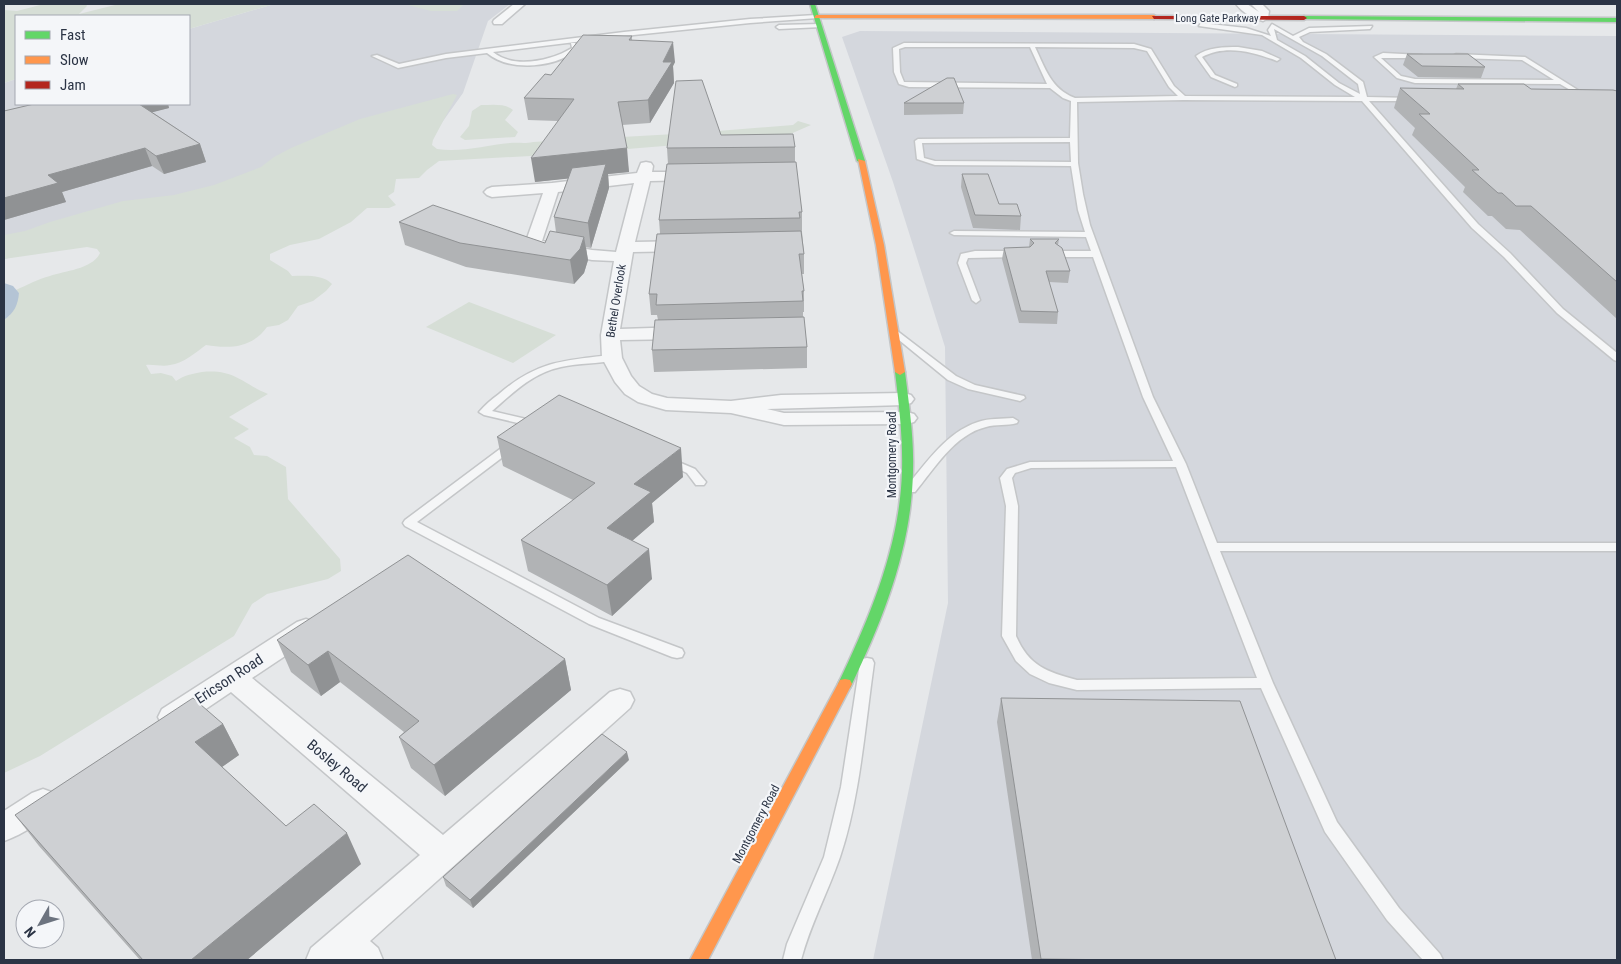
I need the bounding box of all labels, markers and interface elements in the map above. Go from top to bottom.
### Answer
street label: Long Gate Parkway [1175,12,1259,25]
legend [15,15,190,105]
text: Fast [60,26,85,44]
text: Slow [60,51,89,69]
text: Jam [60,76,86,94]
street label: Bethel Overlook [603,263,629,339]
street label: Montgomery Road [885,412,899,498]
street label: Ericson Road [192,650,266,708]
street label: Bosley Road [303,736,371,796]
street label: Montgomery Road [729,782,783,866]
north arrow [15,899,65,949]
text: N [21,924,39,941]

